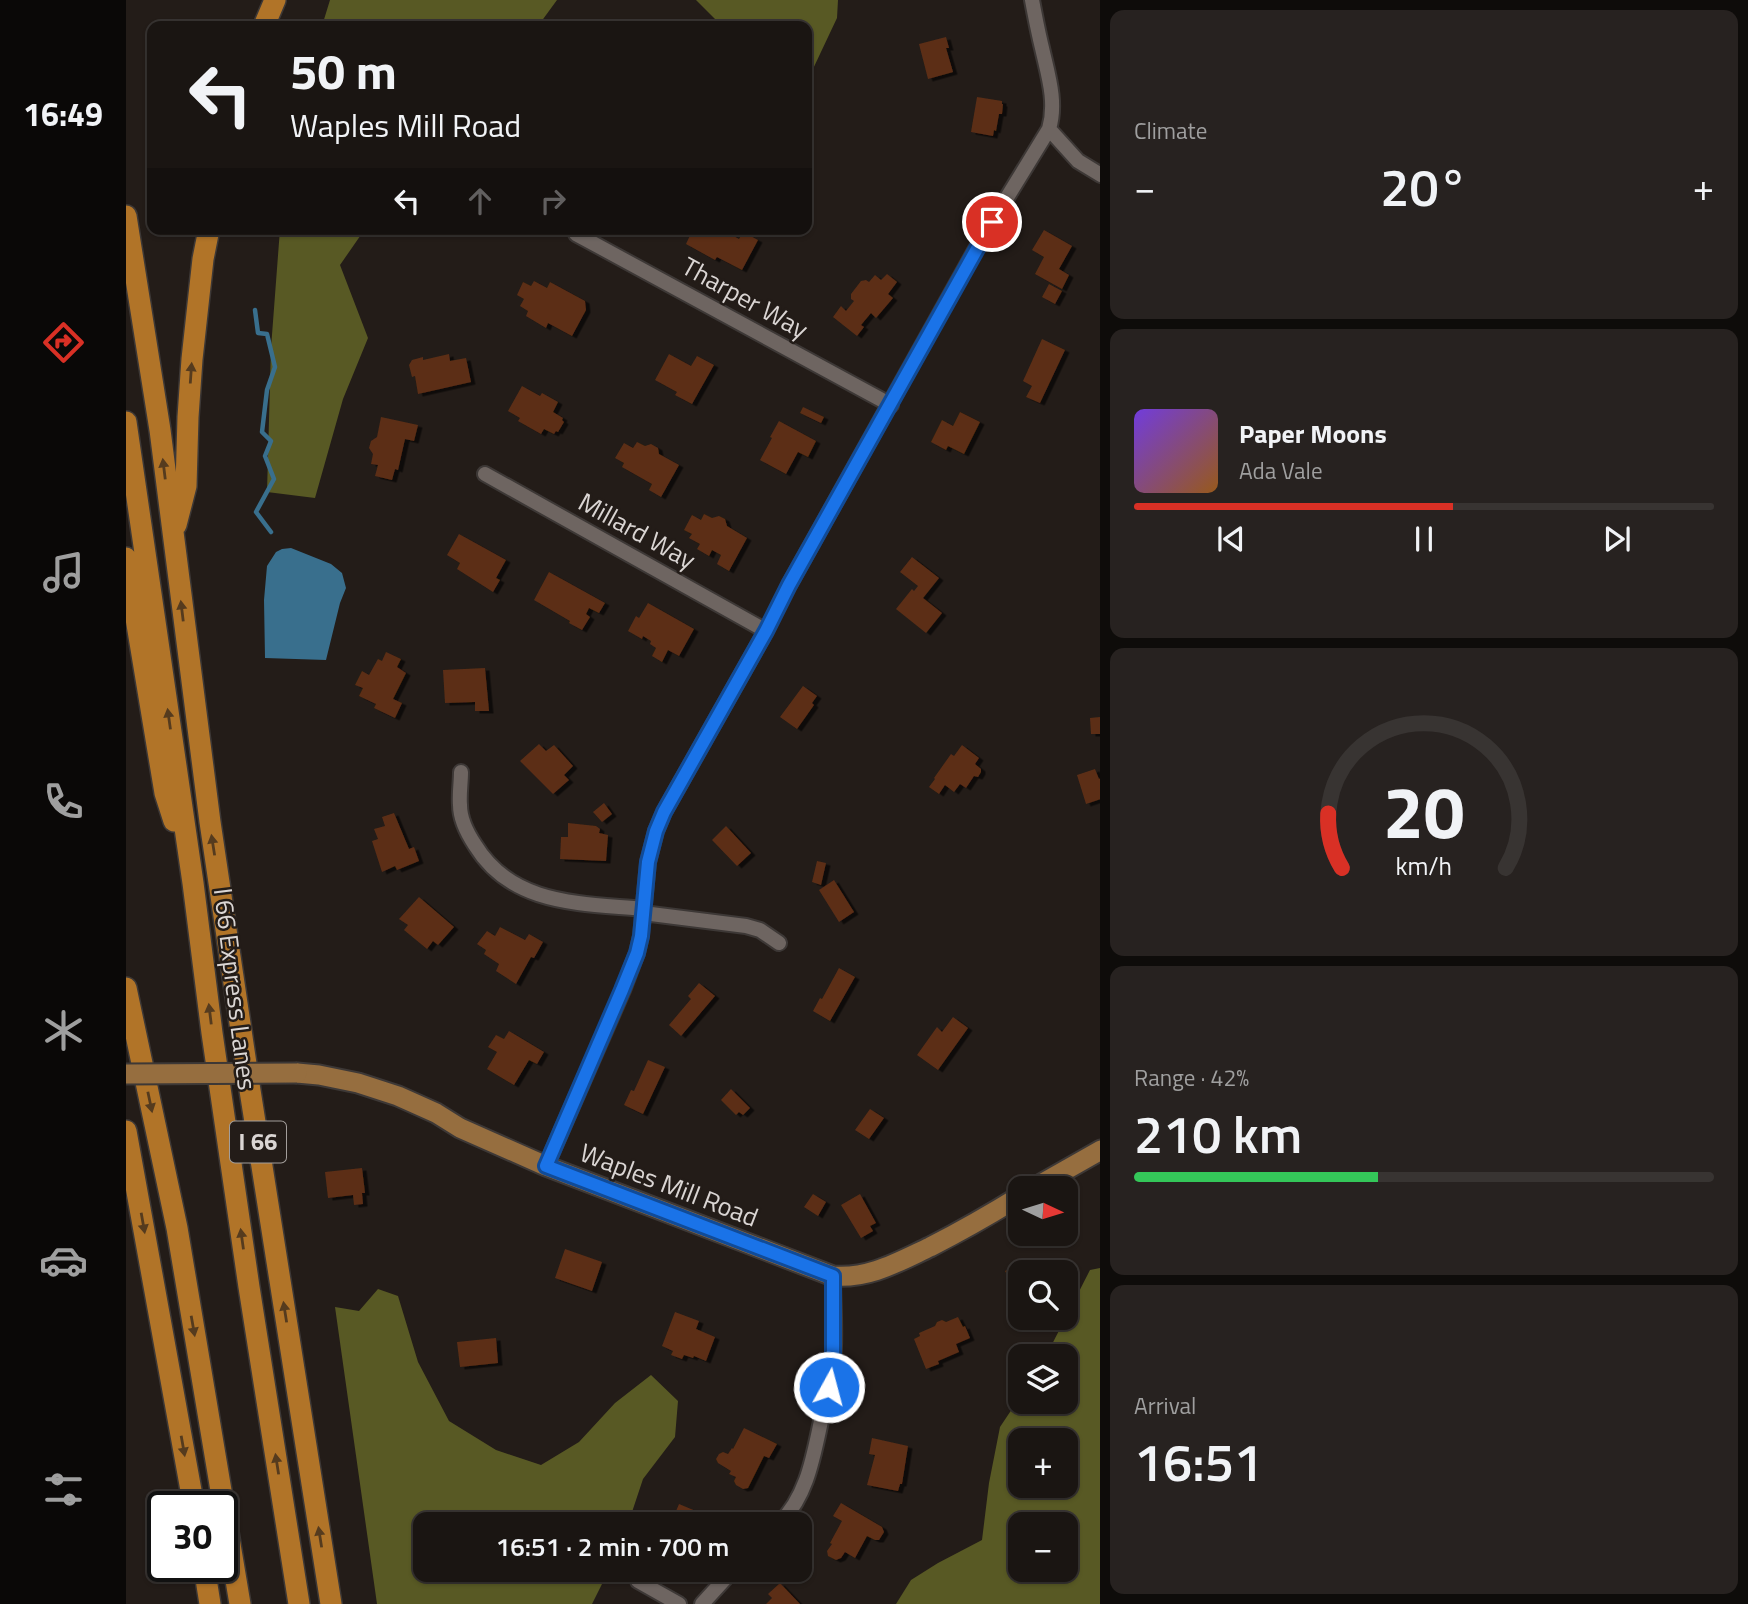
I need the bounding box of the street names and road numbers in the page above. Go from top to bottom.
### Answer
street label: Tharper Way [675,247,816,348]
street label: Millard Way [571,482,703,579]
street label: I 66 Express Lanes [204,886,267,1092]
road number: I 66 [230,1122,286,1162]
street label: Waples Mill Road [574,1133,764,1236]

